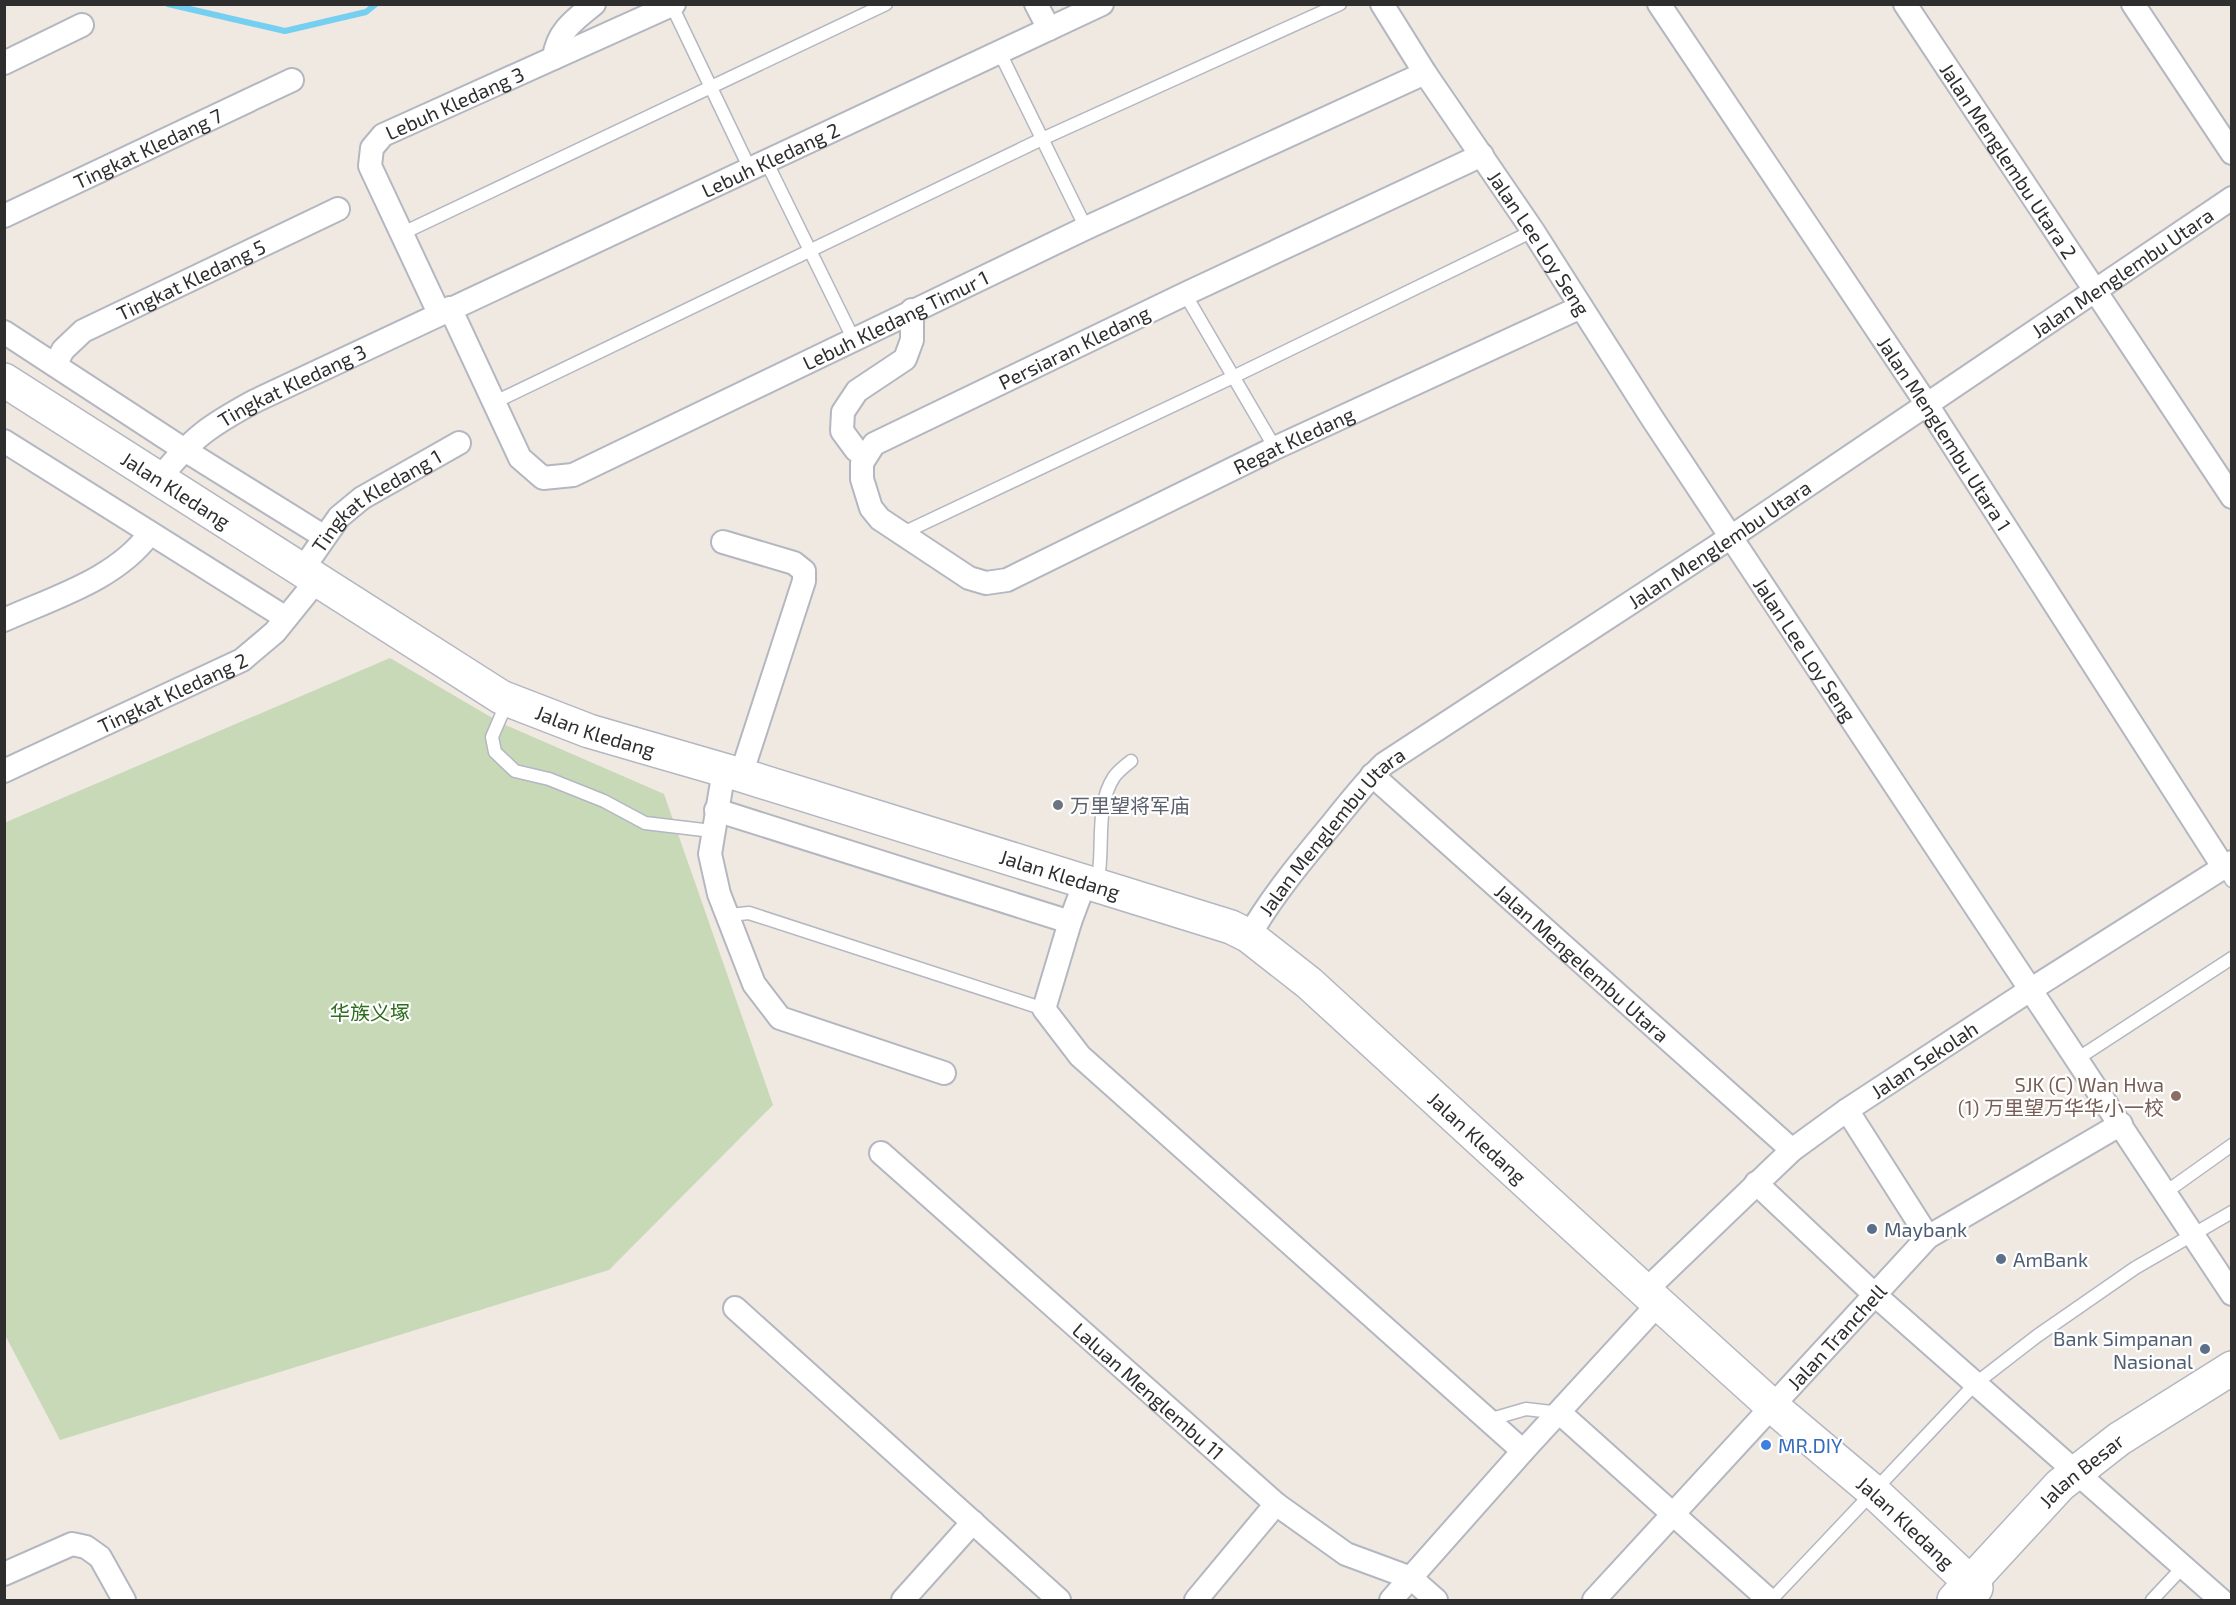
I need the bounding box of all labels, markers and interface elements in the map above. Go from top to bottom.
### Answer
street label: Jalan Menglembu Utara 2 [1935,58,2083,263]
street label: Lebuh Kledang 3 [382,61,528,144]
street label: Tingkat Kledang 7 [70,103,226,193]
street label: Lebuh Kledang 2 [698,117,843,202]
street label: Jalan Lee Loy Seng [1483,166,1595,320]
street label: Jalan Menglembu Utara [2027,202,2218,342]
street label: Tingkat Kledang 5 [113,234,269,325]
street label: Lebuh Kledang Timur 1 [799,265,992,375]
street label: Persiaran Kledang [994,300,1154,394]
street label: Jalan Menglembu Utara 1 [1873,332,2017,535]
street label: Tingkat Kledang 3 [213,339,370,432]
street label: Regat Kledang [1229,401,1358,479]
street label: Tingkat Kledang 1 [306,444,445,557]
street label: Jalan Kledang [117,446,235,533]
street label: Jalan Menglembu Utara [1623,475,1815,613]
street label: Jalan Lee Loy Seng [1749,573,1862,726]
street label: Tingkat Kledang 2 [94,647,251,738]
street label: Jalan Kledang [532,700,658,762]
street label: Jalan Menglembu Utara [1253,742,1409,920]
place label: 万里望将军庙 [1070,793,1190,817]
marker: 万里望将军庙 [1051,798,1065,812]
street label: Jalan Kledang [997,844,1123,904]
street label: Jalan Mengelembu Utara [1490,879,1674,1047]
park label: 华族义塚 [330,1000,410,1024]
street label: Jalan Sekolah [1866,1016,1982,1103]
place label: SJK (C) Wan Hwa (1) 万里望万华华小一校 [1958,1072,2164,1119]
street label: Jalan Kledang [1423,1086,1532,1188]
marker: SJK (C) Wan Hwa (1) 万里望万华华小一校 [2169,1089,2183,1103]
place label: Maybank [1884,1217,1967,1241]
marker: Maybank [1865,1222,1879,1236]
place label: AmBank [2013,1247,2088,1271]
marker: AmBank [1994,1252,2008,1266]
street label: Jalan Tranchell [1782,1279,1891,1394]
street label: Laluan Menglembu 11 [1068,1317,1229,1464]
place label: Bank Simpanan Nasional [2053,1326,2193,1373]
marker: Bank Simpanan Nasional [2198,1342,2212,1356]
street label: Jalan Besar [2034,1428,2128,1512]
place label: MR.DIY [1778,1433,1843,1457]
marker: MR.DIY [1759,1438,1773,1452]
street label: Jalan Kledang [1852,1471,1960,1574]

